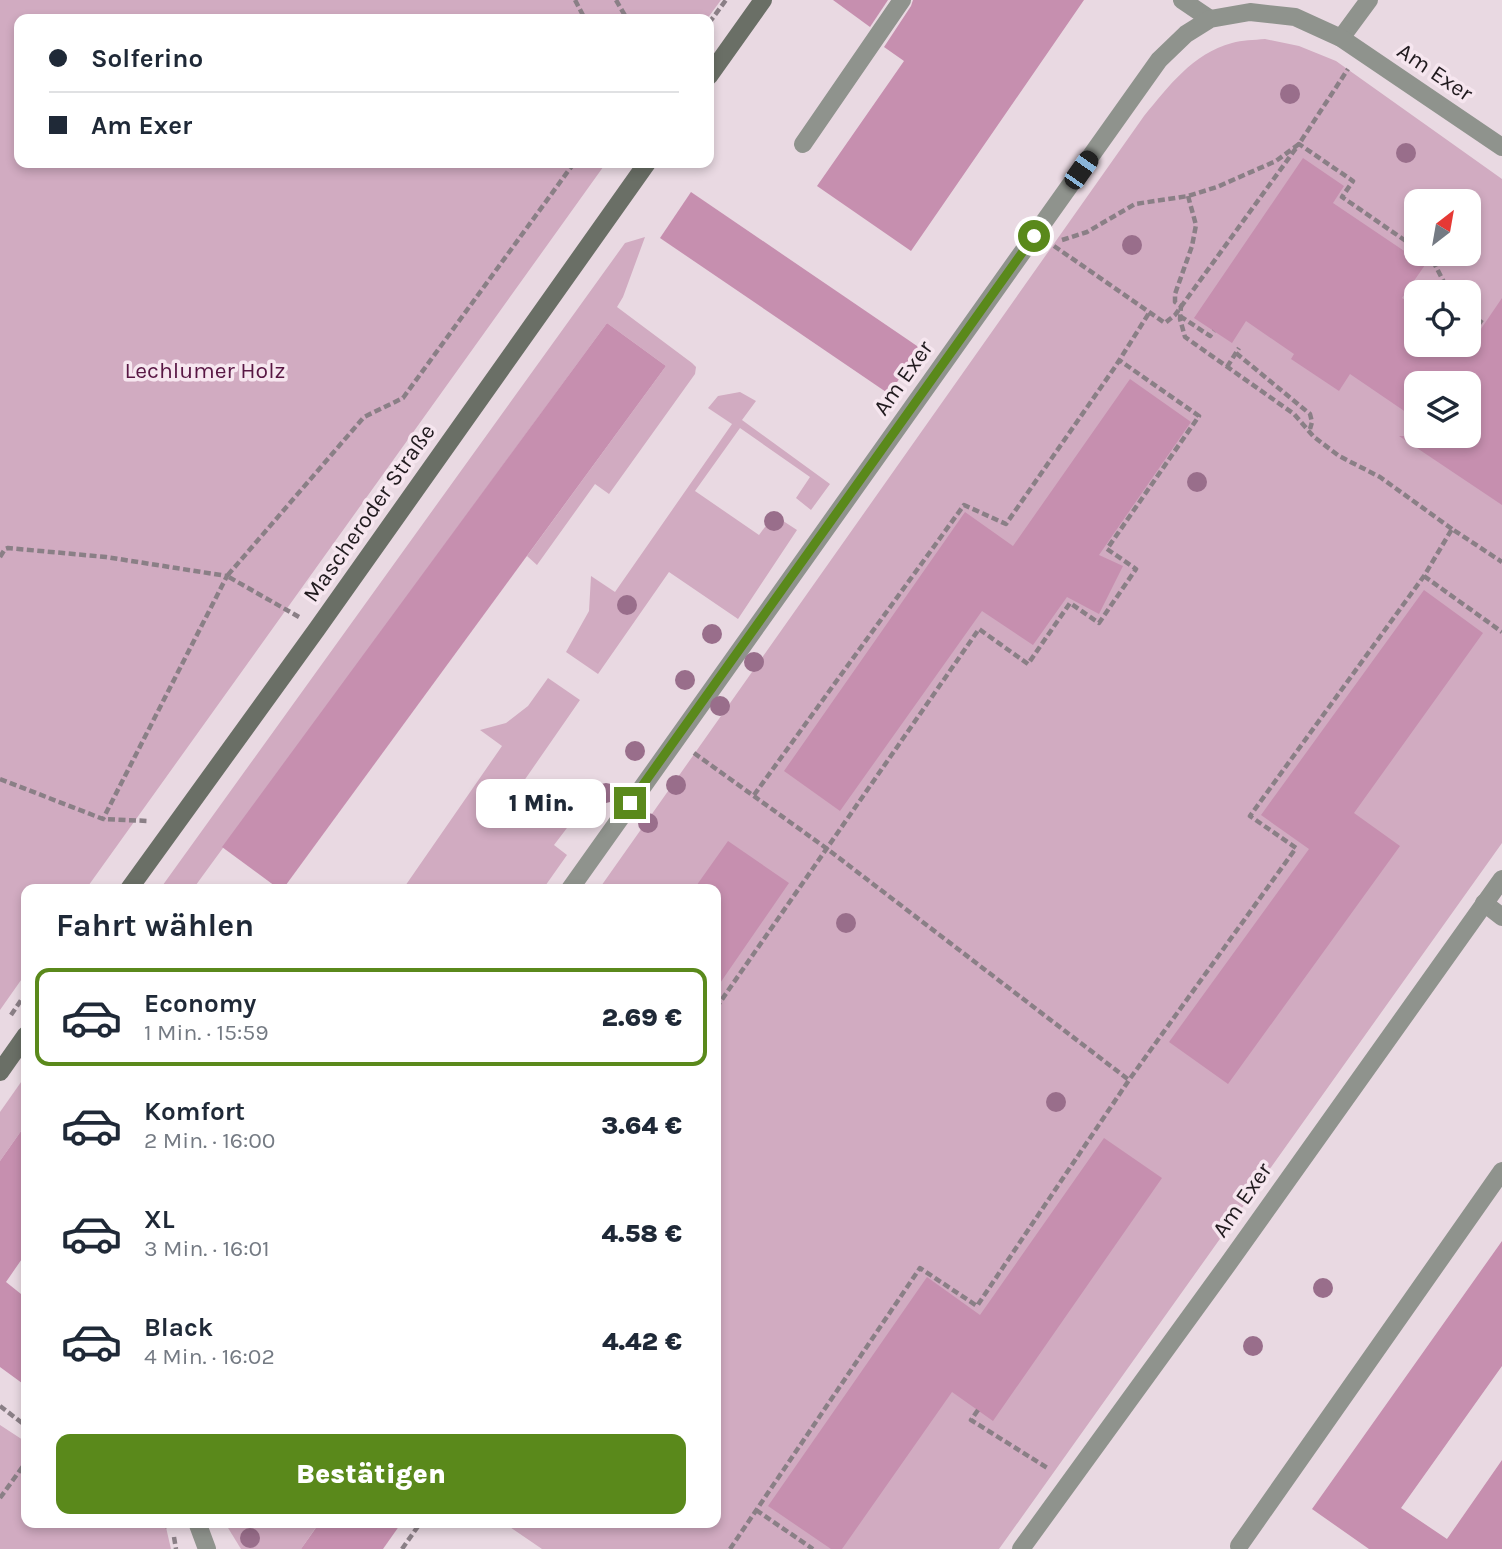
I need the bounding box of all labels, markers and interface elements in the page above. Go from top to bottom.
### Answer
street label: Am Exer [1392,37,1478,107]
text: Solferino [91,43,203,74]
text: Am Exer [91,110,192,141]
car [1061,147,1102,193]
north arrow [1404,189,1480,266]
map controls [1404,189,1481,448]
route start [1018,220,1050,252]
button: locate [1404,280,1481,357]
street label: Am Exer [868,335,939,421]
park label: Lechlumer Holz [124,357,286,384]
button: layers [1404,371,1481,448]
street label: Mascheroder Straße [297,419,441,607]
callout: 1 Min. [476,778,606,828]
route end [614,787,646,819]
text: 1 Min. [509,790,573,817]
text: Fahrt wählen [56,907,254,944]
icon: car [60,986,123,1049]
text: Economy [144,988,256,1019]
text: 2.69 € [602,1002,682,1033]
text: 1 Min. · 15:59 [144,1019,269,1046]
icon: car [60,1094,123,1157]
text: Komfort [144,1096,245,1127]
text: 3.64 € [601,1110,682,1141]
text: 2 Min. · 16:00 [144,1127,276,1154]
street label: Am Exer [1207,1157,1278,1243]
icon: car [60,1202,123,1265]
text: XL [144,1204,175,1235]
text: 4.58 € [602,1218,682,1249]
text: 3 Min. · 16:01 [144,1235,270,1262]
icon: car [60,1310,123,1373]
text: Black [144,1312,213,1343]
text: 4.42 € [602,1326,682,1357]
text: 4 Min. · 16:02 [144,1343,275,1370]
button: Bestätigen [56,1434,686,1514]

